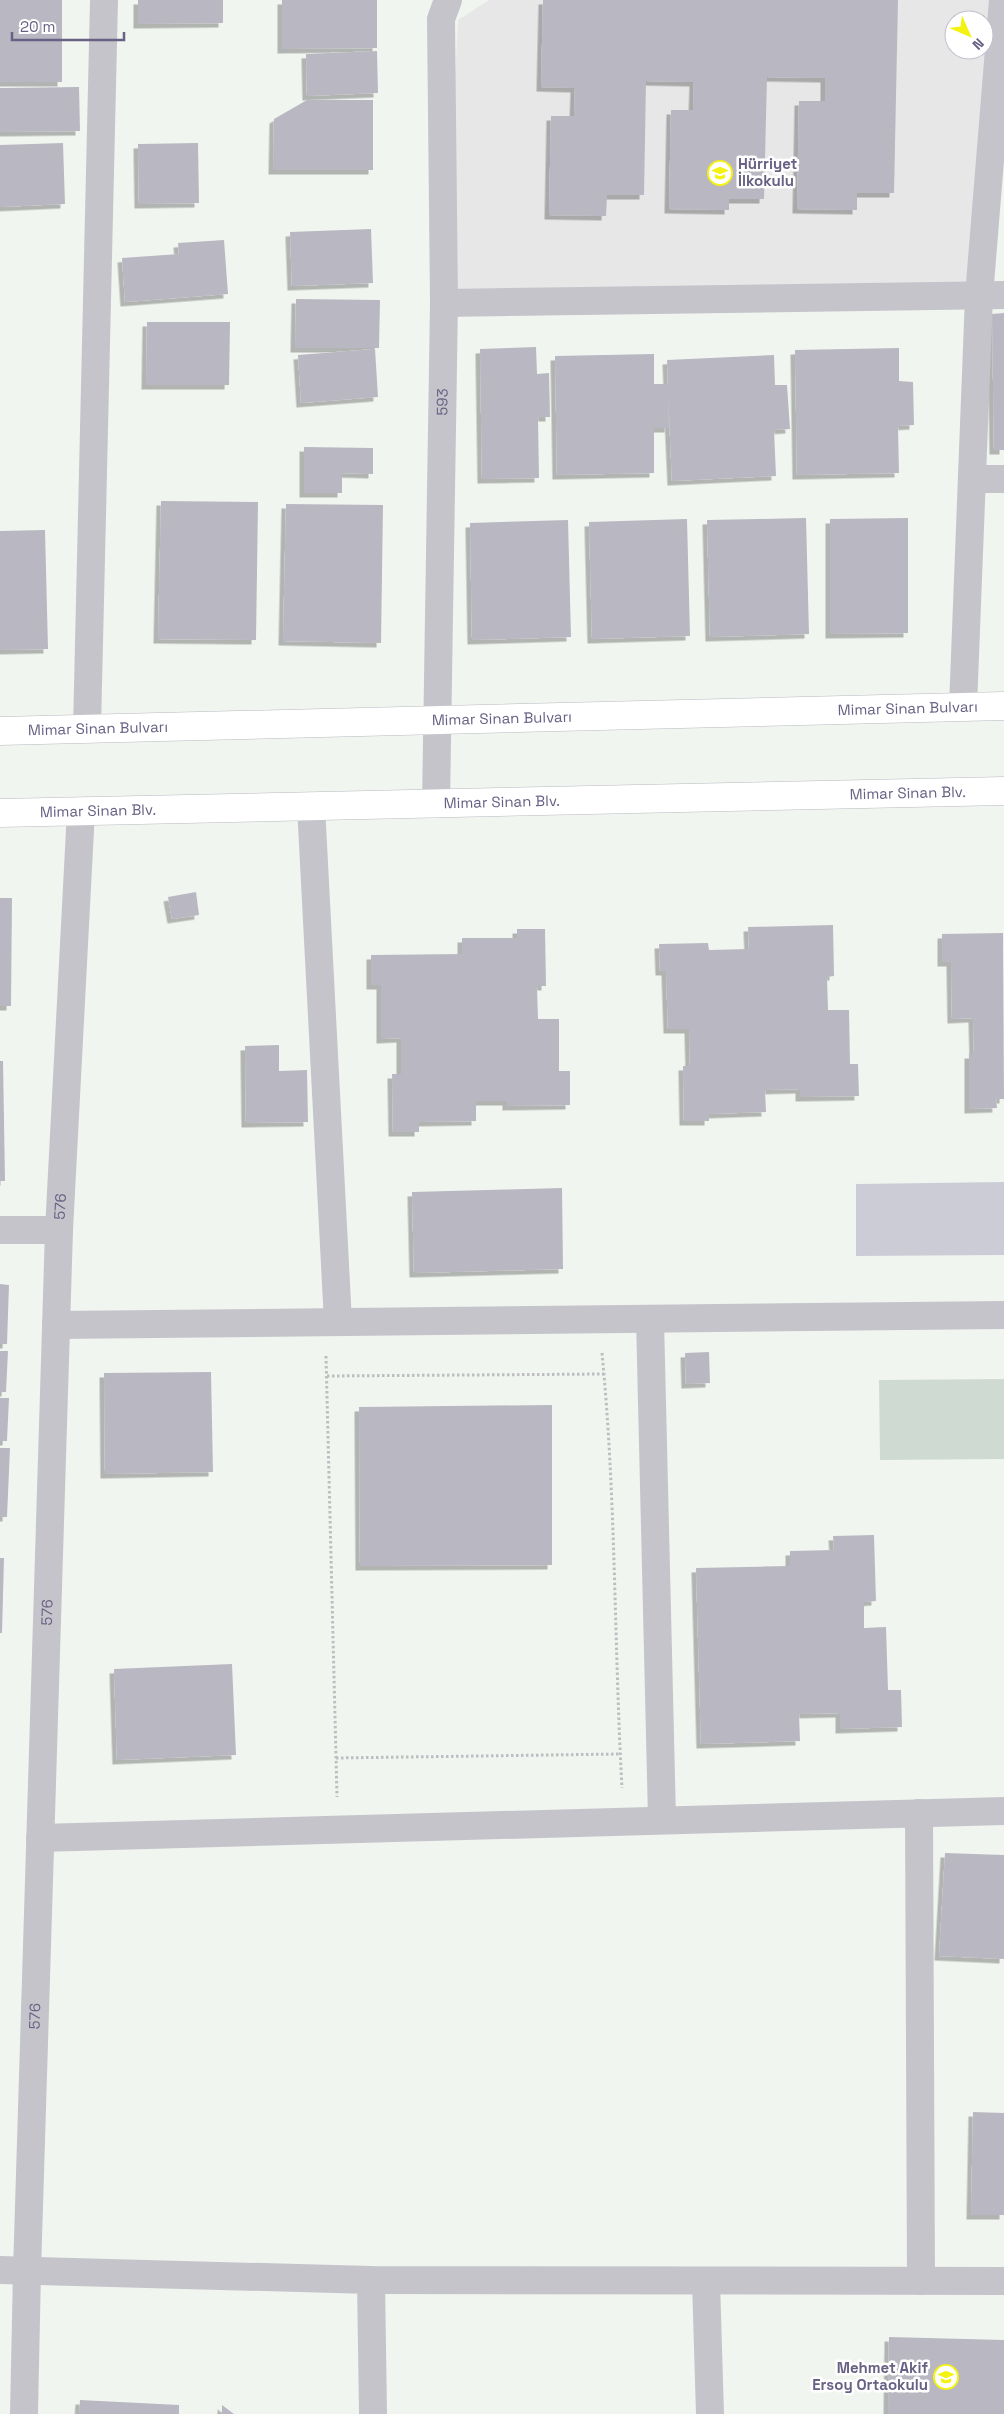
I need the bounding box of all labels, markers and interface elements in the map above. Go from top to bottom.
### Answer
scale bar [12,10,125,42]
north arrow [944,10,994,60]
text: 20 m [20,17,55,36]
text: N [969,35,988,54]
place label: Hürriyet İlkokulu [738,154,798,190]
school or university icon: Hürriyet İlkokulu [707,160,733,186]
street label: 593 [432,388,452,416]
street label: Mimar Sinan Bulvarı [837,697,978,719]
street label: Mimar Sinan Bulvarı [432,707,572,729]
street label: Mimar Sinan Bulvarı [28,717,168,739]
street label: Mimar Sinan Blv. [849,782,966,803]
street label: Mimar Sinan Blv. [443,791,560,812]
street label: Mimar Sinan Blv. [40,800,156,821]
street label: 576 [50,1193,70,1220]
street label: 576 [37,1599,57,1626]
street label: 576 [24,2003,44,2030]
place label: Mehmet Akif Ersoy Ortaokulu [812,2358,928,2394]
school or university icon: Mehmet Akif Ersoy Ortaokulu [933,2364,959,2390]

